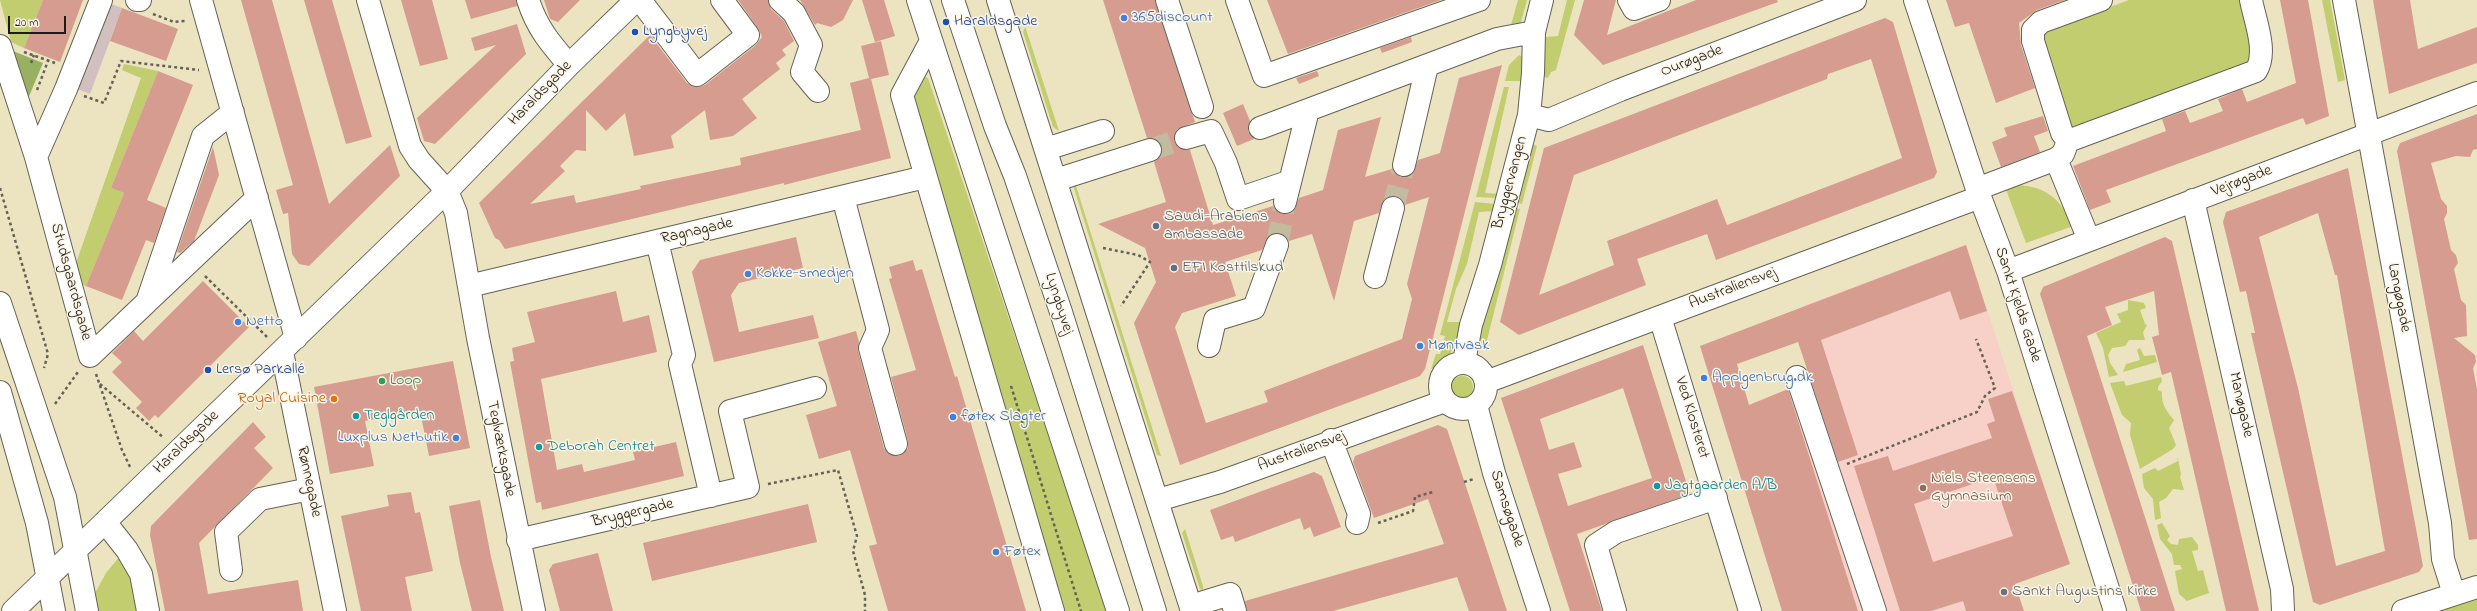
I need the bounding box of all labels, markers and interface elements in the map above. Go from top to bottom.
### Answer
scale bar [10,8,68,34]
place label: 365discount [1132,8,1213,28]
place label: Haraldsgade [954,12,1037,32]
marker: 365discount [1119,13,1129,23]
text: 20 m [15,14,38,32]
marker: Haraldsgade [941,17,951,27]
place label: Lyngbyvej [643,22,707,42]
marker: Lyngbyvej [630,27,640,37]
street label: Ourøgade [1658,41,1726,83]
street label: Haraldsgade [505,57,577,131]
street label: Bryggervangen [1489,134,1533,232]
street label: Vejrøgade [2209,162,2275,202]
place label: Saudi-Arabiens ambassade [1164,207,1268,245]
street label: Ragnagade [659,214,735,250]
street label: Studsgaardsgade [45,221,95,343]
marker: Saudi-Arabiens ambassade [1151,221,1161,231]
street label: Sankt Kjelds Gade [1989,245,2045,365]
place label: EFI Kosttilskud [1182,258,1284,278]
street label: Langøgade [2382,262,2414,334]
marker: EFI Kosttilskud [1169,263,1179,273]
place label: Kokke-smedjen [756,264,854,284]
street label: Australiensvej [1687,264,1779,314]
marker: Kokke-smedjen [743,269,753,279]
street label: Lyngbyvej [1039,271,1077,337]
place label: Netto [246,312,283,332]
marker: Netto [233,317,243,327]
place label: Møntvask [1428,336,1489,356]
marker: Møntvask [1415,341,1425,351]
place label: Lersø Parkallé [216,360,305,380]
marker: Lersø Parkallé [203,365,213,375]
place label: Applgenbrug.dk [1712,368,1813,388]
street label: Manøgade [2223,370,2257,440]
place label: Loop [390,371,421,391]
marker: Applgenbrug.dk [1699,373,1709,383]
street label: Ved Klosteret [1669,375,1713,461]
marker: Loop [377,376,387,386]
place label: Royal Cuisine [238,389,326,409]
marker: Royal Cuisine [329,394,339,404]
street label: Teglværksgade [481,399,519,499]
place label: Teglgården [364,406,434,426]
street label: Haraldsgade [150,407,224,479]
place label: føtex Slagter [961,407,1046,427]
marker: Teglgården [351,411,361,421]
marker: føtex Slagter [948,412,958,422]
street label: Australiensvej [1256,427,1348,477]
place label: Luxplus Netbutik [337,428,448,448]
marker: Luxplus Netbutik [451,433,461,443]
place label: Deborah Centret [547,437,655,457]
marker: Deborah Centret [534,442,544,452]
street label: Rønnegade [291,445,325,519]
street label: Samsøgade [1485,468,1527,550]
place label: Niels Steensens Gymnasium [1931,469,2036,507]
place label: Jagtgaarden A/B [1665,476,1777,496]
marker: Jagtgaarden A/B [1652,481,1662,491]
marker: Niels Steensens Gymnasium [1918,483,1928,493]
street label: Bryggergade [590,495,676,533]
place label: Føtex [1004,542,1041,562]
marker: Føtex [991,547,1001,557]
place label: Sankt Augustins Kirke [2012,582,2157,602]
marker: Sankt Augustins Kirke [1999,587,2009,597]

